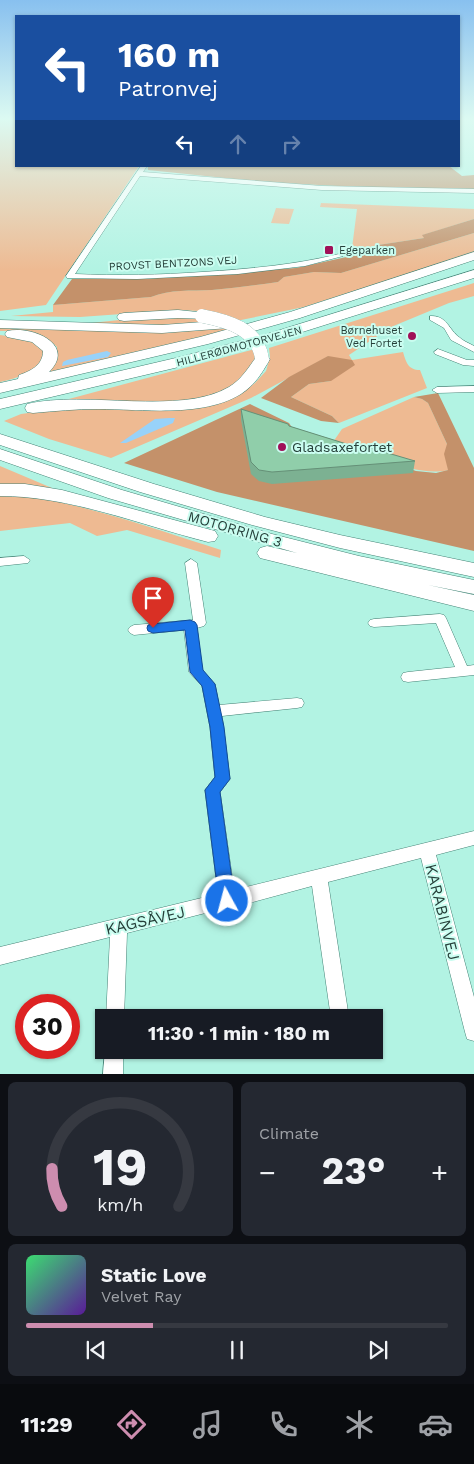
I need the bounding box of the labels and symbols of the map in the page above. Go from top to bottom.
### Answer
marker: Egeparken [323,244,335,256]
place label: Egeparken [339,244,395,257]
street label: PROVST BENTZONS VEJ [109,254,238,273]
street label: HILLERØDMOTORVEJEN [175,323,303,370]
place label: Børnehuset Ved Fortet [340,324,402,350]
marker: Børnehuset Ved Fortet [406,330,418,342]
place label: Gladsaxefortet [292,439,392,455]
marker: Gladsaxefortet [276,441,288,453]
street label: MOTORRING 3 [186,508,284,550]
pin [132,577,174,628]
street label: KARABINVEJ [421,862,464,962]
position arrow [200,874,252,926]
street label: KAGSÅVEJ [103,902,187,939]
speed limit sign: 30 [15,994,80,1059]

